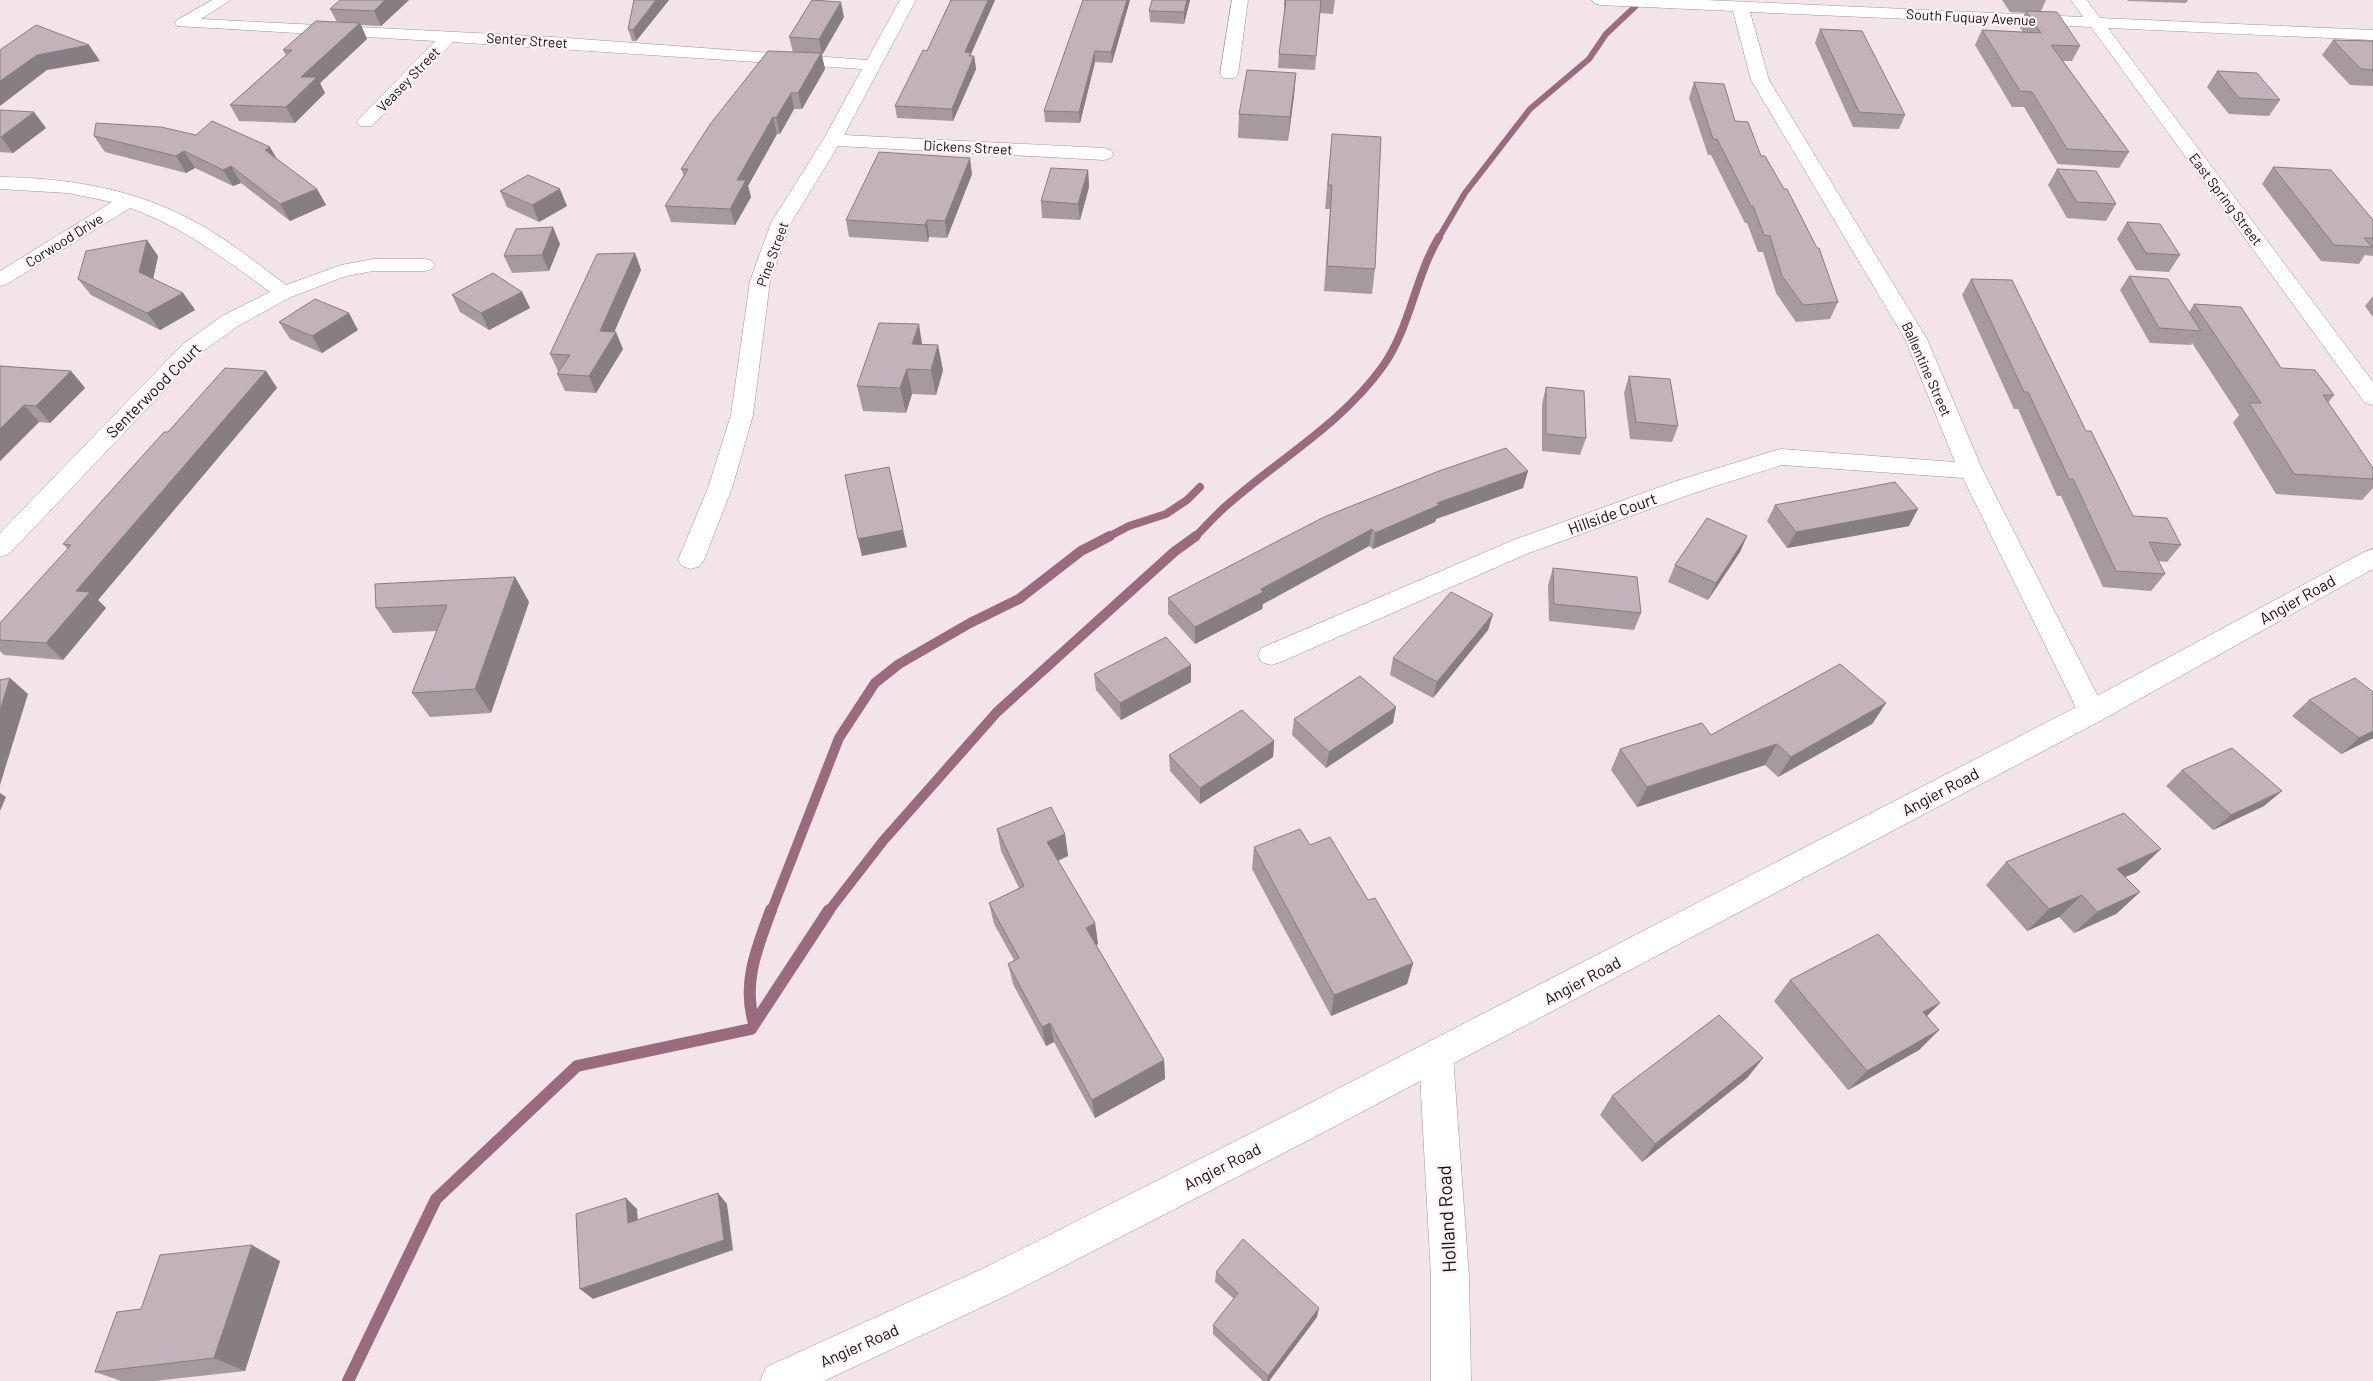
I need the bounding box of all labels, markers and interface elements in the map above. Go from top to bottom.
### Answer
street label: South Fuquay Avenue [1906,5,2036,29]
street label: Senter Street [486,29,568,51]
street label: Veasey Street [373,43,443,115]
street label: Dickens Street [923,136,1013,158]
street label: East Spring Street [2186,150,2266,248]
street label: Corwood Drive [22,209,106,271]
street label: Pine Street [752,219,792,289]
street label: Ballentine Street [1899,319,1955,419]
street label: Senterwood Court [102,339,204,441]
street label: Hillside Court [1565,488,1659,538]
street label: Angier Road [2256,570,2338,628]
street label: Angier Road [1898,763,1982,819]
street label: Angier Road [1540,952,1624,1008]
street label: Angier Road [1180,1138,1264,1194]
street label: Holland Road [1432,1165,1460,1273]
street label: Angier Road [817,1319,901,1371]

